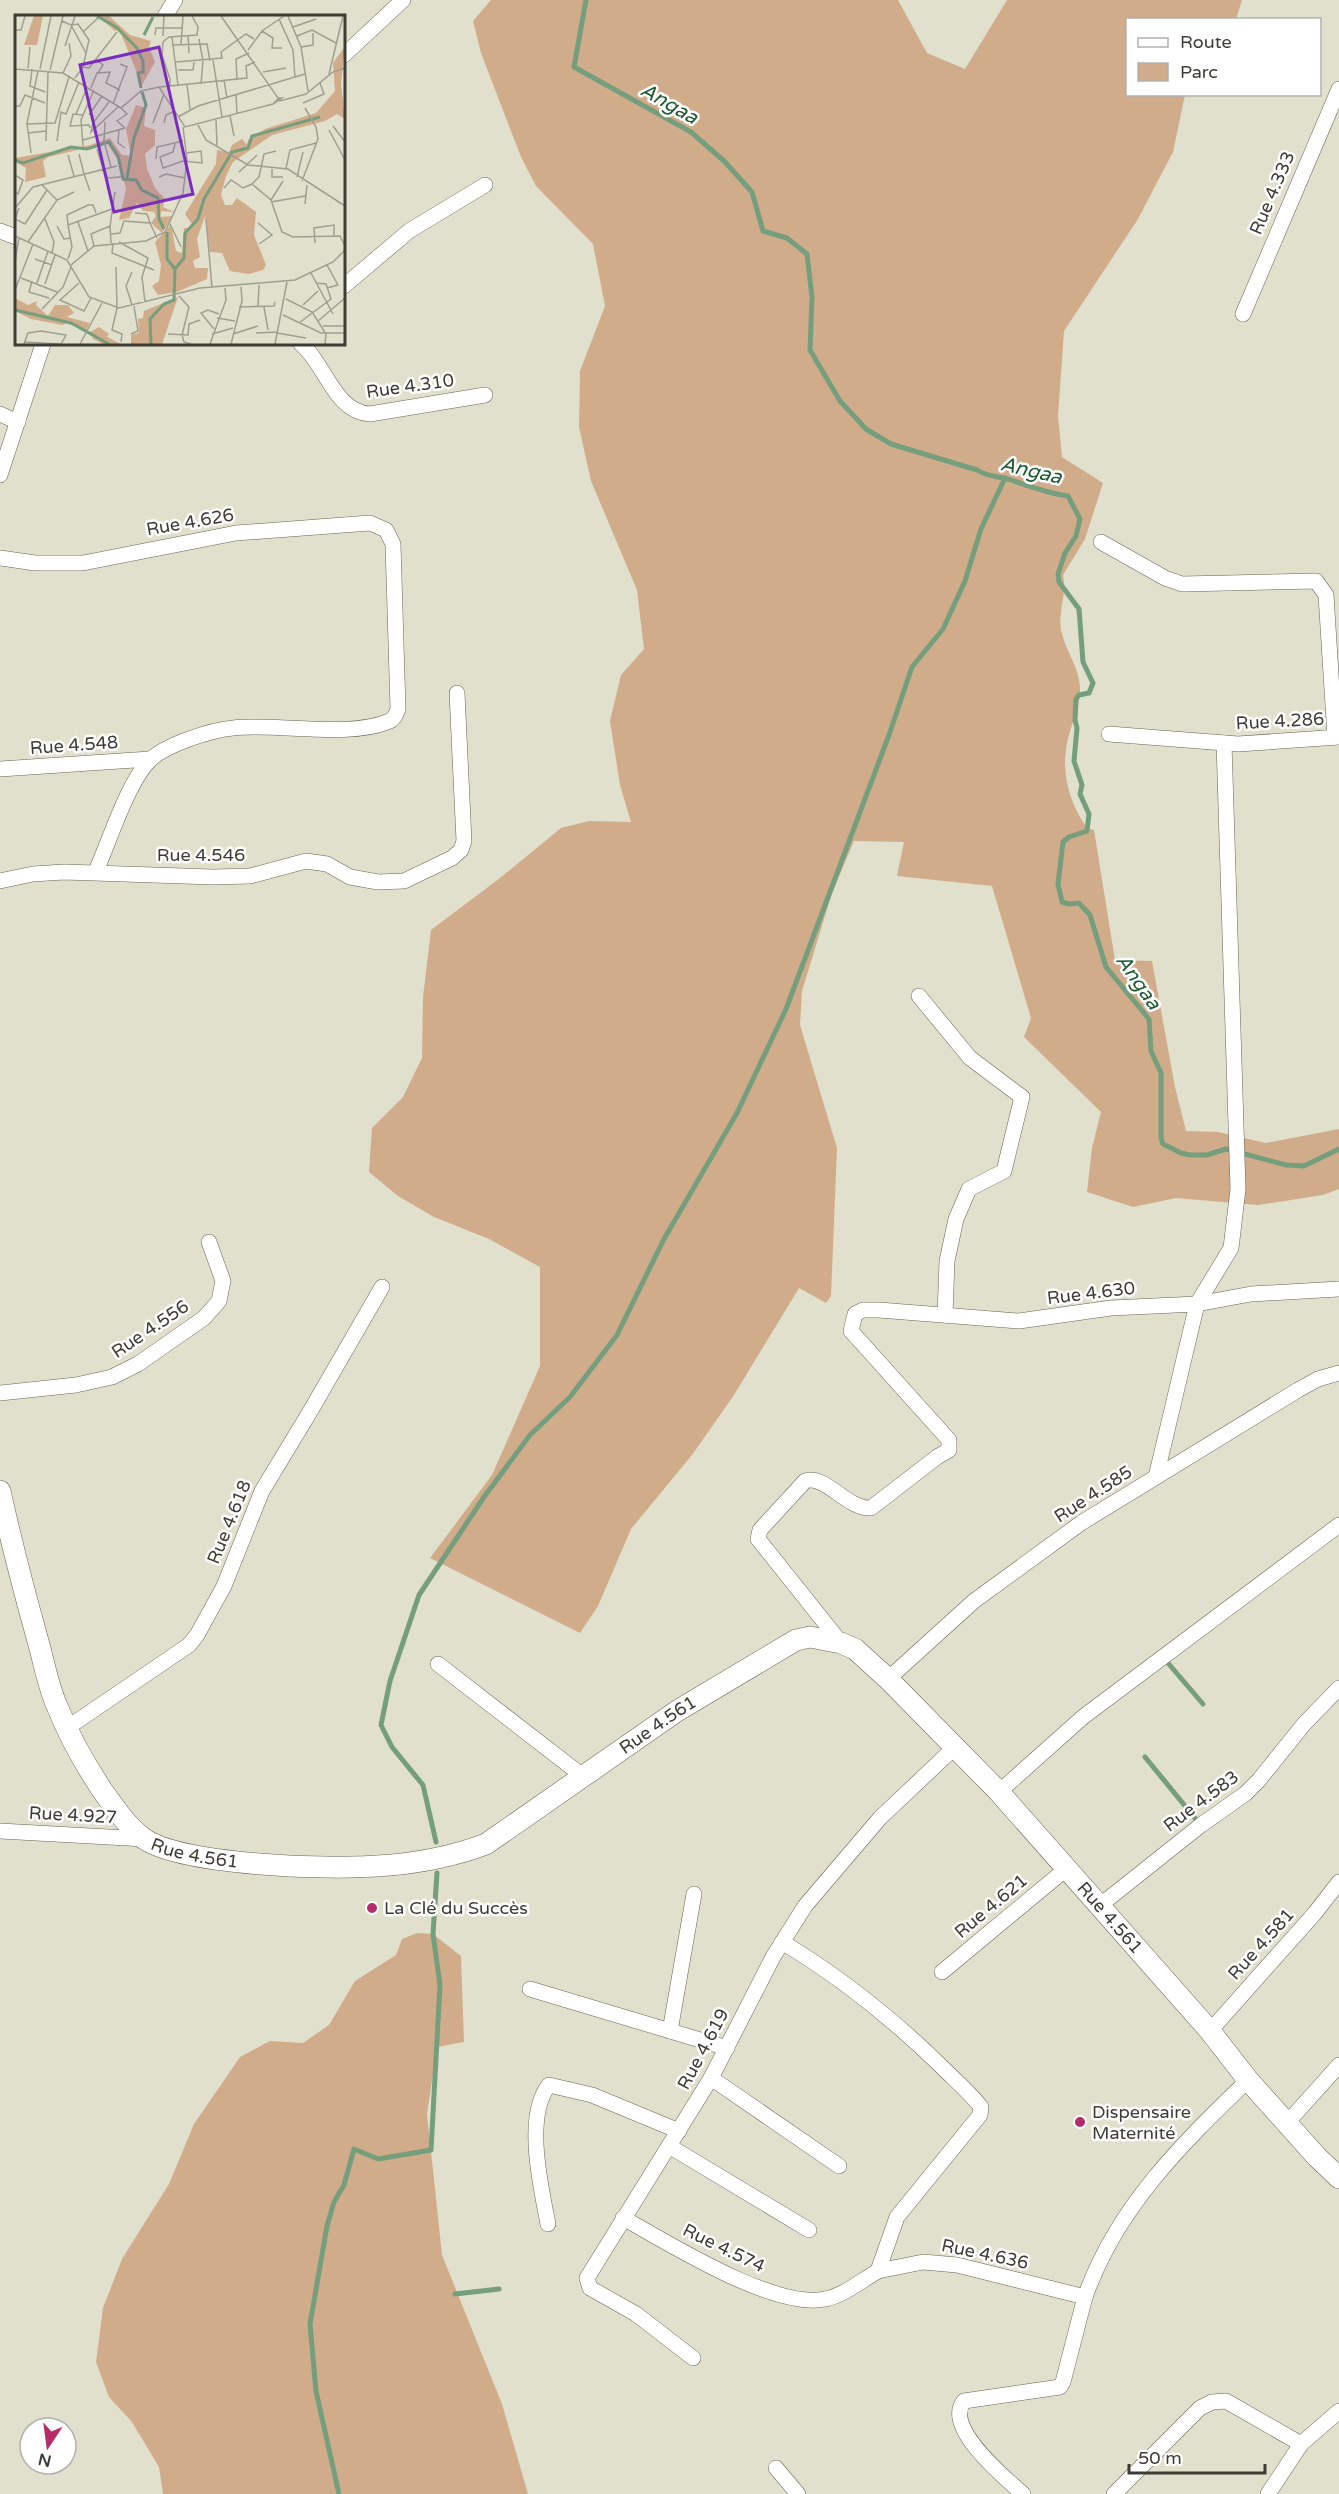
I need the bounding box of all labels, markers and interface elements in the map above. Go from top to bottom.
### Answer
inset map [15,15,345,345]
legend [1126,18,1321,96]
text: Route [1180,31,1232,53]
text: Parc [1180,61,1218,83]
water label: Angaa [636,78,703,130]
street label: Rue 4.333 [1245,148,1299,238]
street label: Rue 4.310 [365,369,455,403]
water label: Angaa [998,452,1065,490]
street label: Rue 4.626 [144,503,236,541]
street label: Rue 4.286 [1235,708,1325,734]
street label: Rue 4.548 [29,731,119,759]
street label: Rue 4.546 [157,844,245,866]
water label: Angaa [1110,950,1166,1015]
street label: Rue 4.630 [1046,1277,1136,1309]
street label: Rue 4.556 [107,1295,193,1363]
street label: Rue 4.585 [1050,1461,1136,1527]
street label: Rue 4.618 [202,1477,256,1567]
street label: Rue 4.561 [615,1691,700,1759]
street label: Rue 4.583 [1159,1766,1243,1836]
street label: Rue 4.927 [28,1802,118,1828]
street label: Rue 4.561 [148,1833,240,1873]
street label: Rue 4.621 [950,1869,1032,1943]
street label: Rue 4.561 [1072,1877,1148,1958]
place label: La Clé du Succès [384,1897,528,1919]
marker: La Clé du Succès [365,1901,379,1915]
street label: Rue 4.581 [1223,1904,1299,1984]
street label: Rue 4.619 [673,2005,733,2093]
place label: Dispensaire Maternité [1092,2101,1191,2144]
marker: Dispensaire Maternité [1073,2115,1087,2129]
street label: Rue 4.574 [679,2219,769,2277]
street label: Rue 4.636 [939,2234,1031,2274]
north arrow [18,2416,78,2476]
scale bar [1129,2437,1266,2475]
text: 50 m [1138,2447,1182,2469]
text: N [36,2448,53,2471]

